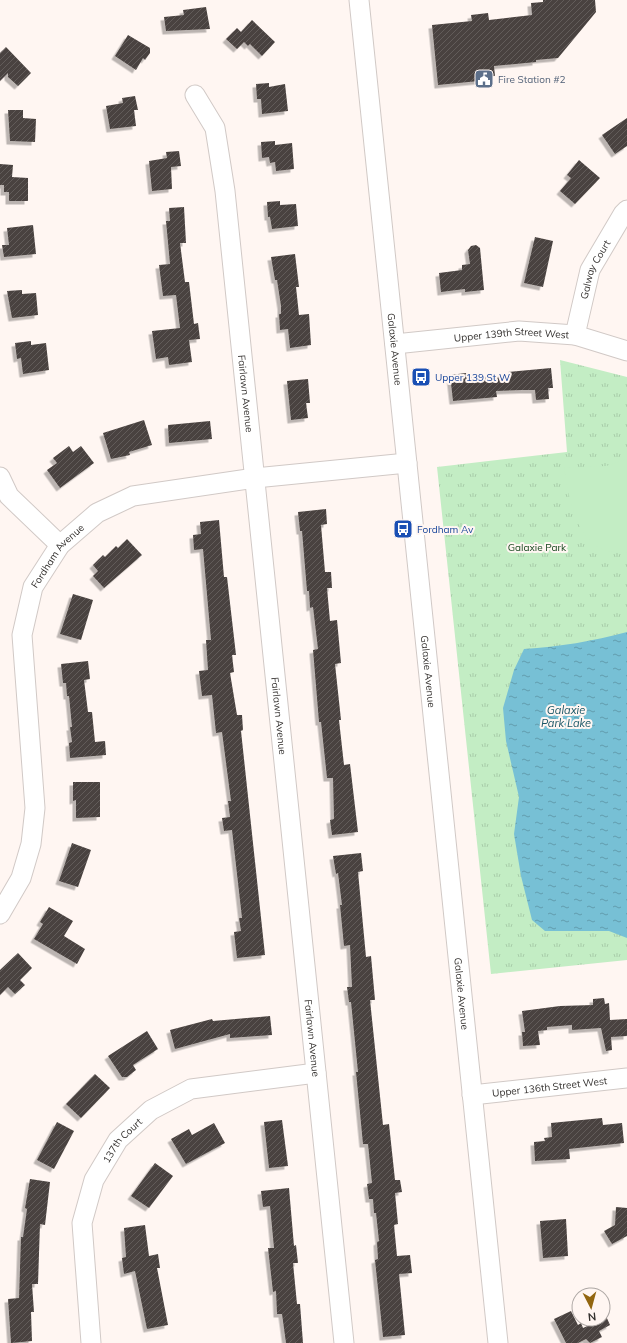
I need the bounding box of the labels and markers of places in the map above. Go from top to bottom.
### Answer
public building icon: Fire Station #2 [473,68,495,90]
place label: Fire Station #2 [498,73,565,86]
bus stop icon: Upper 139 St W [410,366,432,388]
place label: Upper 139 St W [435,371,510,384]
bus stop icon: Fordham Av [392,518,414,540]
place label: Fordham Av [417,523,474,536]

